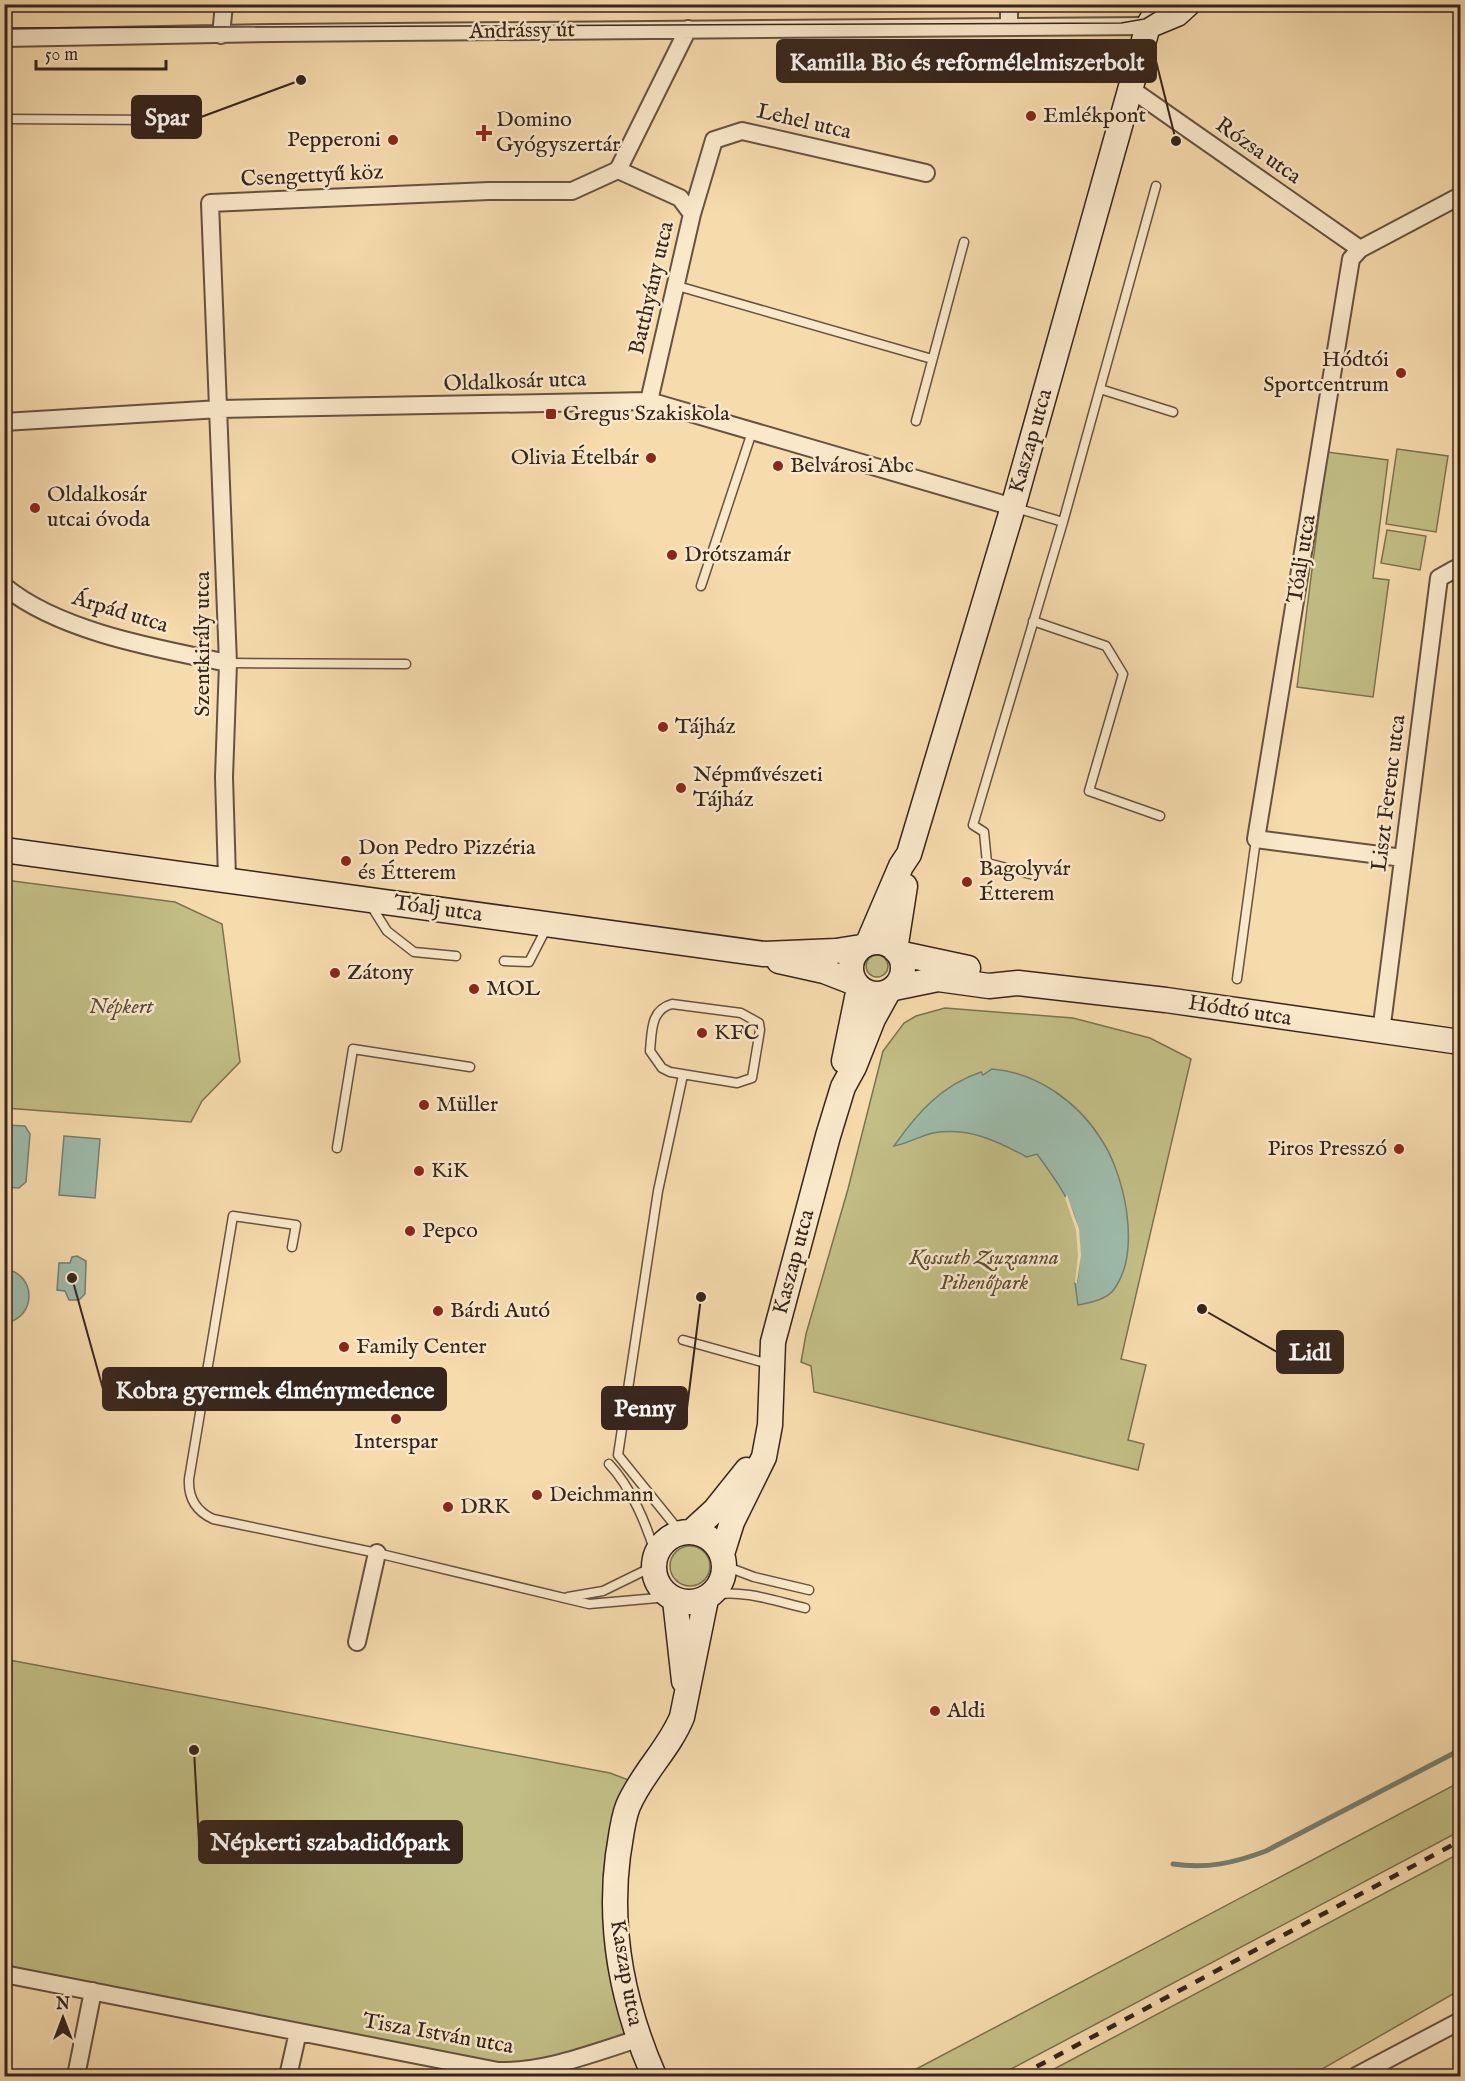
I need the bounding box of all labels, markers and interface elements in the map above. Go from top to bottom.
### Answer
street label: Andrássy út [468,16,576,46]
scale bar [36,33,166,71]
callout: Kamilla Bio és reformélelmiszerbolt [777,40,1156,82]
text: 50 m [45,44,78,67]
text: Kamilla Bio és reformélelmiszerbolt [790,48,1145,79]
callout: Spar [132,96,201,138]
street label: Lehel utca [754,98,855,147]
place label: Emlékpont [1043,102,1146,130]
text: Spar [145,103,189,134]
place label: Domino Gyógyszertár [496,106,620,159]
marker: Emlékpont [1024,109,1038,123]
street label: Rózsa utca [1210,111,1307,191]
place label: Pepperoni [287,126,381,154]
marker: Domino Gyógyszertár [477,126,491,140]
marker: Pepperoni [386,133,400,147]
street label: Csengettyű köz [240,158,384,194]
street label: Batthyány utca [623,218,681,357]
place label: Hódtói Sportcentrum [1263,346,1389,399]
street label: Oldalkosár utca [443,365,587,398]
marker: Hódtói Sportcentrum [1394,366,1408,380]
street label: Kaszap utca [1003,385,1059,497]
place label: Gregus Szakiskola [563,400,730,428]
marker: Gregus Szakiskola [544,407,558,421]
place label: Olivia Ételbár [511,444,639,472]
marker: Olivia Ételbár [644,451,658,465]
place label: Belvárosi Abc [790,452,914,480]
marker: Belvárosi Abc [771,459,785,473]
place label: Oldalkosár utcai óvoda [47,481,150,534]
marker: Oldalkosár utcai óvoda [28,501,42,515]
street label: Tóalj utca [1281,512,1323,605]
place label: Drótszamár [684,541,791,569]
marker: Drótszamár [665,548,679,562]
street label: Szentkirály utca [189,571,217,717]
street label: Árpád utca [68,584,172,640]
place label: Tájház [675,713,736,741]
street label: Liszt Ferenc utca [1365,713,1413,873]
marker: Tájház [656,720,670,734]
place label: Népművészeti Tájház [693,761,823,814]
marker: Népművészeti Tájház [674,781,688,795]
place label: Don Pedro Pizzéria és Étterem [358,834,536,887]
marker: Don Pedro Pizzéria és Étterem [339,854,353,868]
place label: Bagolyvár Étterem [979,855,1071,908]
marker: Bagolyvár Étterem [960,875,974,889]
street label: Tóalj utca [392,889,485,929]
place label: Zátony [347,959,414,987]
marker: Zátony [328,966,342,980]
place label: MOL [486,975,540,1003]
marker: MOL [467,982,481,996]
street label: Hódtó utca [1186,989,1294,1033]
park label: Népkert [89,993,154,1021]
place label: KFC [714,1019,760,1047]
marker: KFC [695,1026,709,1040]
place label: Müller [436,1091,498,1119]
marker: Müller [417,1098,431,1112]
place label: Piros Presszó [1268,1135,1387,1163]
marker: Piros Presszó [1392,1142,1406,1156]
place label: KiK [431,1157,470,1185]
marker: KiK [412,1164,426,1178]
street label: Kaszap utca [767,1206,822,1318]
place label: Pepco [422,1217,478,1245]
marker: Pepco [403,1224,417,1238]
park label: Kossuth Zsuzsanna Pihenőpark [908,1244,1059,1297]
place label: Bárdi Autó [450,1297,550,1325]
marker: Bárdi Autó [431,1304,445,1318]
callout: Lidl [1277,1331,1343,1373]
place label: Family Center [356,1333,487,1361]
text: Lidl [1289,1338,1332,1369]
marker: Family Center [337,1340,351,1354]
callout: Kobra gyermek élménymedence [103,1368,446,1410]
text: Kobra gyermek élménymedence [116,1376,434,1407]
callout: Penny [602,1387,687,1429]
text: Penny [614,1394,677,1425]
marker: Interspar [389,1412,403,1426]
place label: Interspar [354,1428,438,1456]
place label: Deichmann [549,1481,654,1509]
marker: Deichmann [530,1488,544,1502]
place label: DRK [460,1493,511,1521]
marker: DRK [441,1500,455,1514]
place label: Aldi [946,1697,986,1725]
marker: Aldi [928,1704,942,1718]
callout: Népkerti szabadidőpark [199,1821,462,1863]
text: Népkerti szabadidőpark [209,1828,451,1859]
street label: Kaszap utca [603,1918,649,2029]
north arrow [33,1988,93,2048]
text: N [55,1995,70,2015]
street label: Tisza István utca [360,2007,516,2061]

